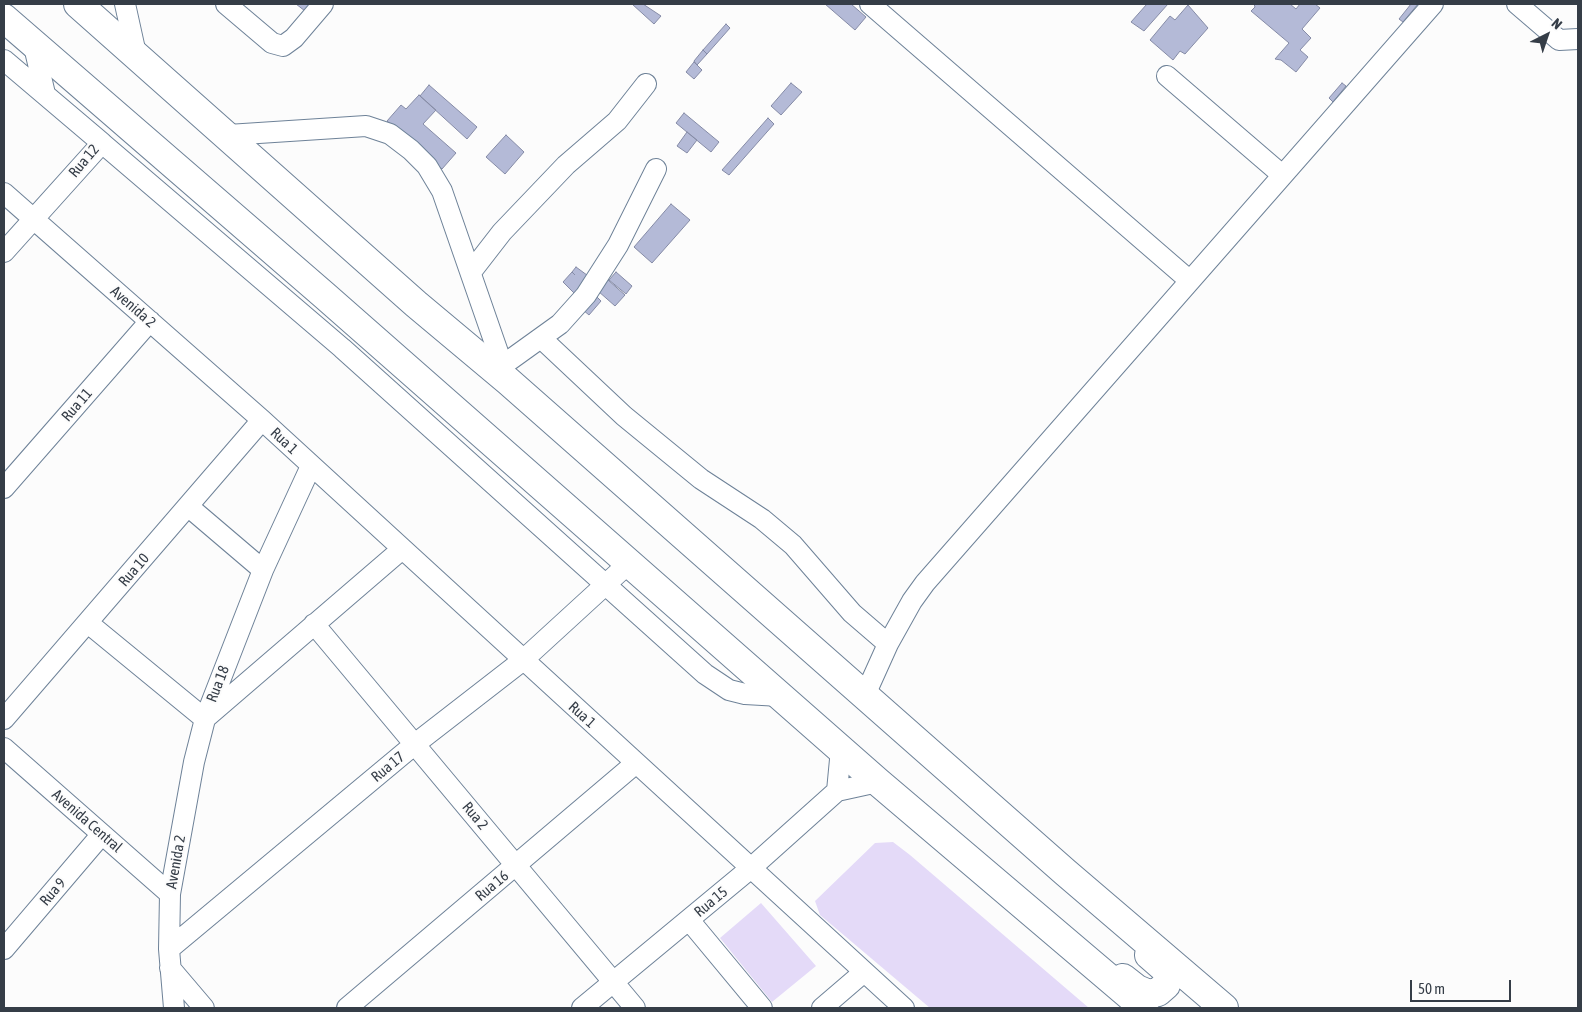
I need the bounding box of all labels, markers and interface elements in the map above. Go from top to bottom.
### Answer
north arrow [1522,10,1572,60]
text: N [1548,15,1565,32]
street label: Rua 12 [65,141,103,181]
street label: Avenida 2 [107,282,159,332]
street label: Rua 11 [58,385,96,425]
street label: Rua 1 [267,424,301,458]
street label: Rua 10 [115,550,153,590]
street label: Rua 18 [203,663,233,705]
street label: Rua 1 [565,698,599,732]
street label: Rua 17 [368,748,408,786]
street label: Avenida Central [48,786,126,856]
street label: Rua 2 [458,798,492,834]
street label: Avenida 2 [162,834,190,890]
street label: Rua 16 [472,867,512,905]
street label: Rua 9 [36,874,70,910]
street label: Rua 15 [691,883,731,921]
scale bar [1412,970,1513,1002]
text: 50 m [1418,980,1445,997]

